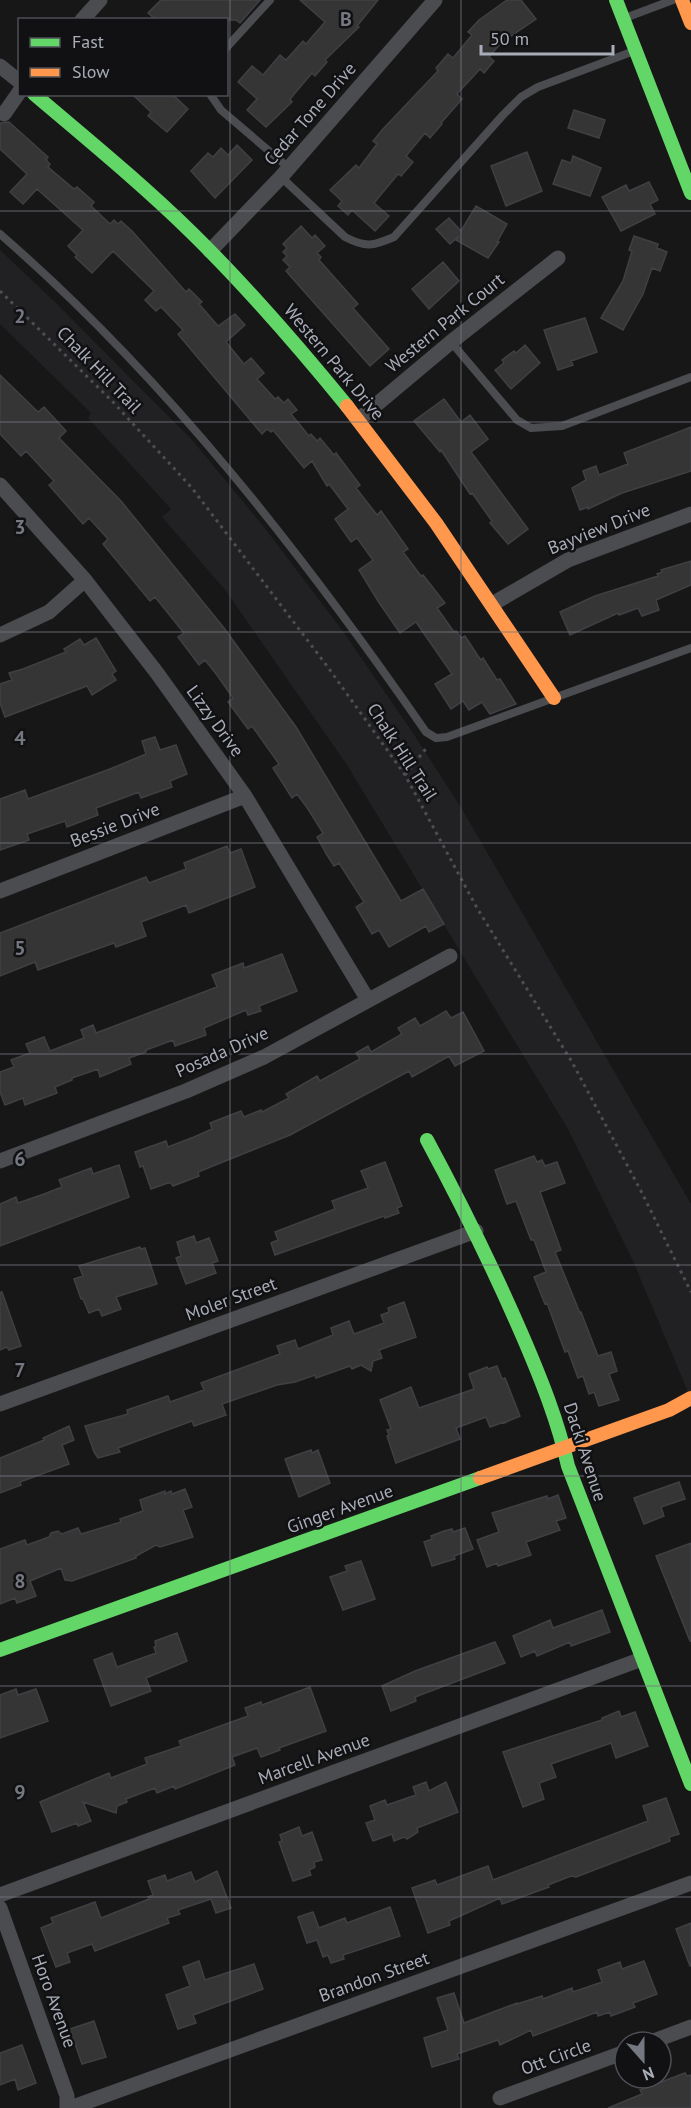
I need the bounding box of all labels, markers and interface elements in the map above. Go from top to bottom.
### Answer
text: B [340,6,352,32]
legend [18,18,228,96]
scale bar [481,18,613,56]
text: 50 m [490,27,529,50]
text: Fast [72,30,104,53]
street label: Cedar Tone Drive [259,57,361,170]
text: Slow [72,60,110,83]
street label: Western Park Court [381,268,509,377]
street label: Western Park Drive [279,299,390,424]
text: 2 [14,303,26,329]
street label: Chalk Hill Trail [52,321,147,418]
street label: Bayview Drive [544,498,653,559]
text: 3 [14,514,26,540]
street label: Lizzy Drive [182,680,249,761]
street label: Chalk Hill Trail [362,698,443,806]
text: 4 [14,725,26,751]
street label: Bessie Drive [67,797,163,852]
text: 5 [14,935,26,961]
street label: Posada Drive [172,1021,272,1082]
text: 6 [14,1146,26,1172]
street label: Moler Street [182,1271,279,1326]
text: 7 [14,1357,26,1383]
street label: Dacki Avenue [559,1399,612,1504]
street label: Ginger Avenue [284,1479,396,1538]
text: 8 [14,1568,26,1594]
street label: Marcell Avenue [255,1728,373,1789]
text: 9 [14,1779,26,1805]
street label: Brandon Street [316,1946,432,2007]
street label: Horo Avenue [27,1951,82,2051]
north arrow [613,2030,673,2090]
street label: Ott Circle [518,2033,594,2080]
text: N [640,2063,657,2085]

